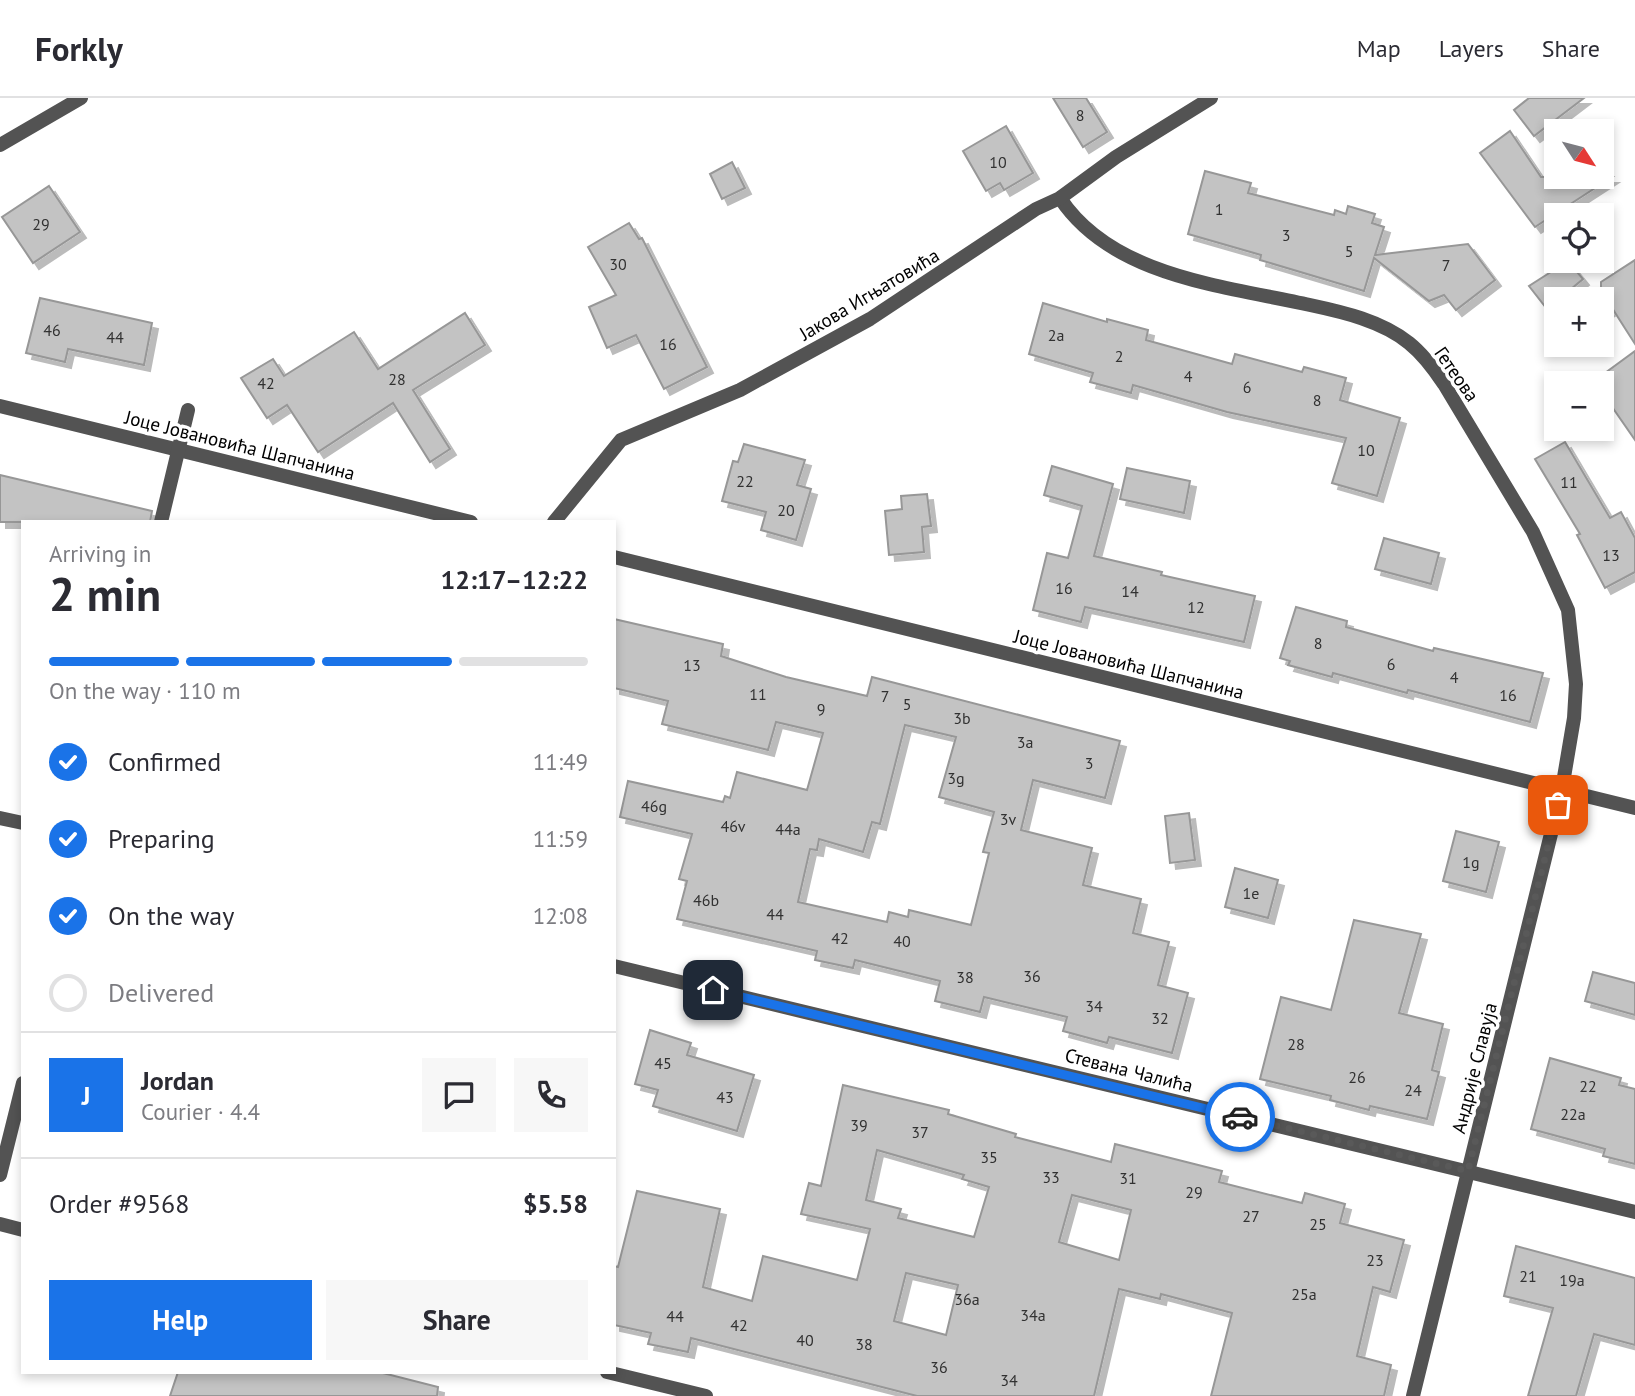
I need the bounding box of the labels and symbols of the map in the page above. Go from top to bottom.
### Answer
house number: 8 [1076,105,1084,125]
north arrow [1544,119,1614,189]
house number: 10 [989,152,1007,172]
house number: 1 [1215,199,1223,219]
house number: 29 [32,214,50,234]
house number: 3 [1282,225,1290,245]
house number: 5 [1345,241,1353,261]
street label: Јакова Игњатовића [794,243,943,346]
house number: 30 [609,254,627,274]
house number: 7 [1442,255,1450,275]
house number: 46 [43,320,61,340]
house number: 2a [1048,325,1064,345]
house number: 44 [106,327,124,347]
house number: 16 [659,334,677,354]
street label: Гетеова [1429,342,1485,406]
house number: 2 [1115,346,1123,366]
house number: 4 [1184,366,1193,386]
house number: 28 [388,369,406,389]
house number: 42 [257,373,275,393]
house number: 6 [1243,377,1251,397]
house number: 8 [1313,390,1321,410]
street label: Јоце Јовановића Шапчанина [122,405,357,485]
house number: 10 [1357,440,1375,460]
house number: 22 [736,471,754,491]
house number: 11 [1560,472,1578,492]
house number: 20 [777,500,795,520]
house number: 13 [1602,545,1620,565]
house number: 16 [1055,578,1073,598]
house number: 14 [1121,581,1139,601]
house number: 12 [1187,597,1205,617]
street label: Јоце Јовановића Шапчанина [1011,624,1246,704]
house number: 8 [1314,633,1322,653]
house number: 6 [1387,654,1395,674]
house number: 13 [683,655,701,675]
house number: 4 [1450,667,1459,687]
house number: 11 [749,684,767,704]
house number: 16 [1499,685,1517,705]
house number: 7 [881,686,889,706]
house number: 5 [903,694,911,714]
house number: 9 [817,699,825,719]
house number: 3b [953,708,971,728]
house number: 3a [1017,732,1033,752]
house number: 3 [1085,753,1093,773]
house number: 3g [947,768,965,788]
pin [1528,775,1588,835]
house number: 46g [641,796,667,816]
house number: 3v [1000,809,1017,829]
house number: 46v [720,816,746,836]
house number: 44a [775,819,801,839]
house number: 1g [1462,852,1480,872]
house number: 1e [1243,883,1259,903]
house number: 46b [693,890,719,910]
house number: 44 [766,904,784,924]
house number: 42 [831,928,849,948]
house number: 40 [893,931,911,951]
pin [683,960,743,1020]
house number: 36 [1023,966,1041,986]
house number: 38 [956,967,974,987]
house number: 34 [1085,996,1103,1016]
street label: Андрије Славуја [1446,1000,1502,1136]
house number: 32 [1151,1008,1169,1028]
house number: 28 [1287,1034,1305,1054]
street label: Стевана Чалића [1063,1043,1195,1097]
house number: 45 [654,1053,672,1073]
house number: 26 [1348,1067,1366,1087]
house number: 22 [1579,1076,1597,1096]
house number: 24 [1404,1080,1422,1100]
courier [1205,1082,1275,1152]
house number: 43 [716,1087,734,1107]
house number: 22a [1560,1104,1586,1124]
house number: 39 [850,1115,868,1135]
house number: 37 [911,1122,929,1142]
house number: 35 [980,1147,998,1167]
house number: 33 [1042,1167,1060,1187]
house number: 31 [1119,1168,1137,1188]
house number: 29 [1185,1182,1203,1202]
house number: 27 [1242,1206,1260,1226]
house number: 25 [1309,1214,1327,1234]
house number: 23 [1366,1250,1384,1270]
house number: 21 [1519,1266,1537,1286]
house number: 19a [1559,1270,1585,1290]
house number: 25a [1291,1284,1317,1304]
house number: 36a [954,1289,980,1309]
house number: 34a [1020,1305,1046,1325]
house number: 44 [666,1306,684,1326]
house number: 42 [730,1315,748,1335]
house number: 40 [796,1330,814,1350]
house number: 38 [855,1334,873,1354]
house number: 36 [930,1357,948,1377]
house number: 34 [1000,1370,1018,1390]

